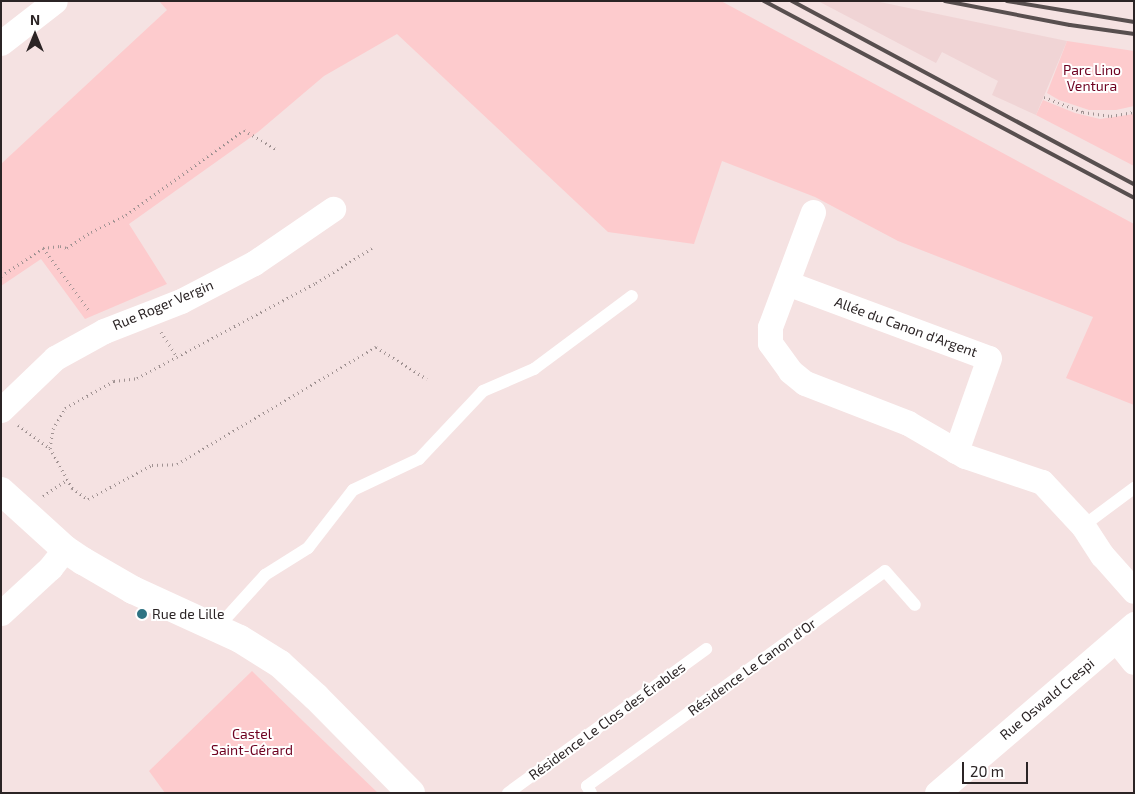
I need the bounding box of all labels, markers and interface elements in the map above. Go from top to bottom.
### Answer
north arrow [10,10,60,60]
text: N [30,11,40,28]
park label: Parc Lino Ventura [1063,62,1121,94]
street label: Rue Roger Vergin [110,276,216,334]
street label: Allée du Canon d'Argent [832,293,980,361]
place label: Rue de Lille [152,606,224,622]
marker: Rue de Lille [136,608,148,620]
street label: Résidence Le Canon d'Or [685,615,819,719]
street label: Rue Oswald Crespi [996,655,1098,743]
street label: Résidence Le Clos des Érables [525,658,689,784]
park label: Castel Saint-Gérard [211,726,293,759]
scale bar [965,752,1031,784]
text: 20 m [970,762,1004,780]

